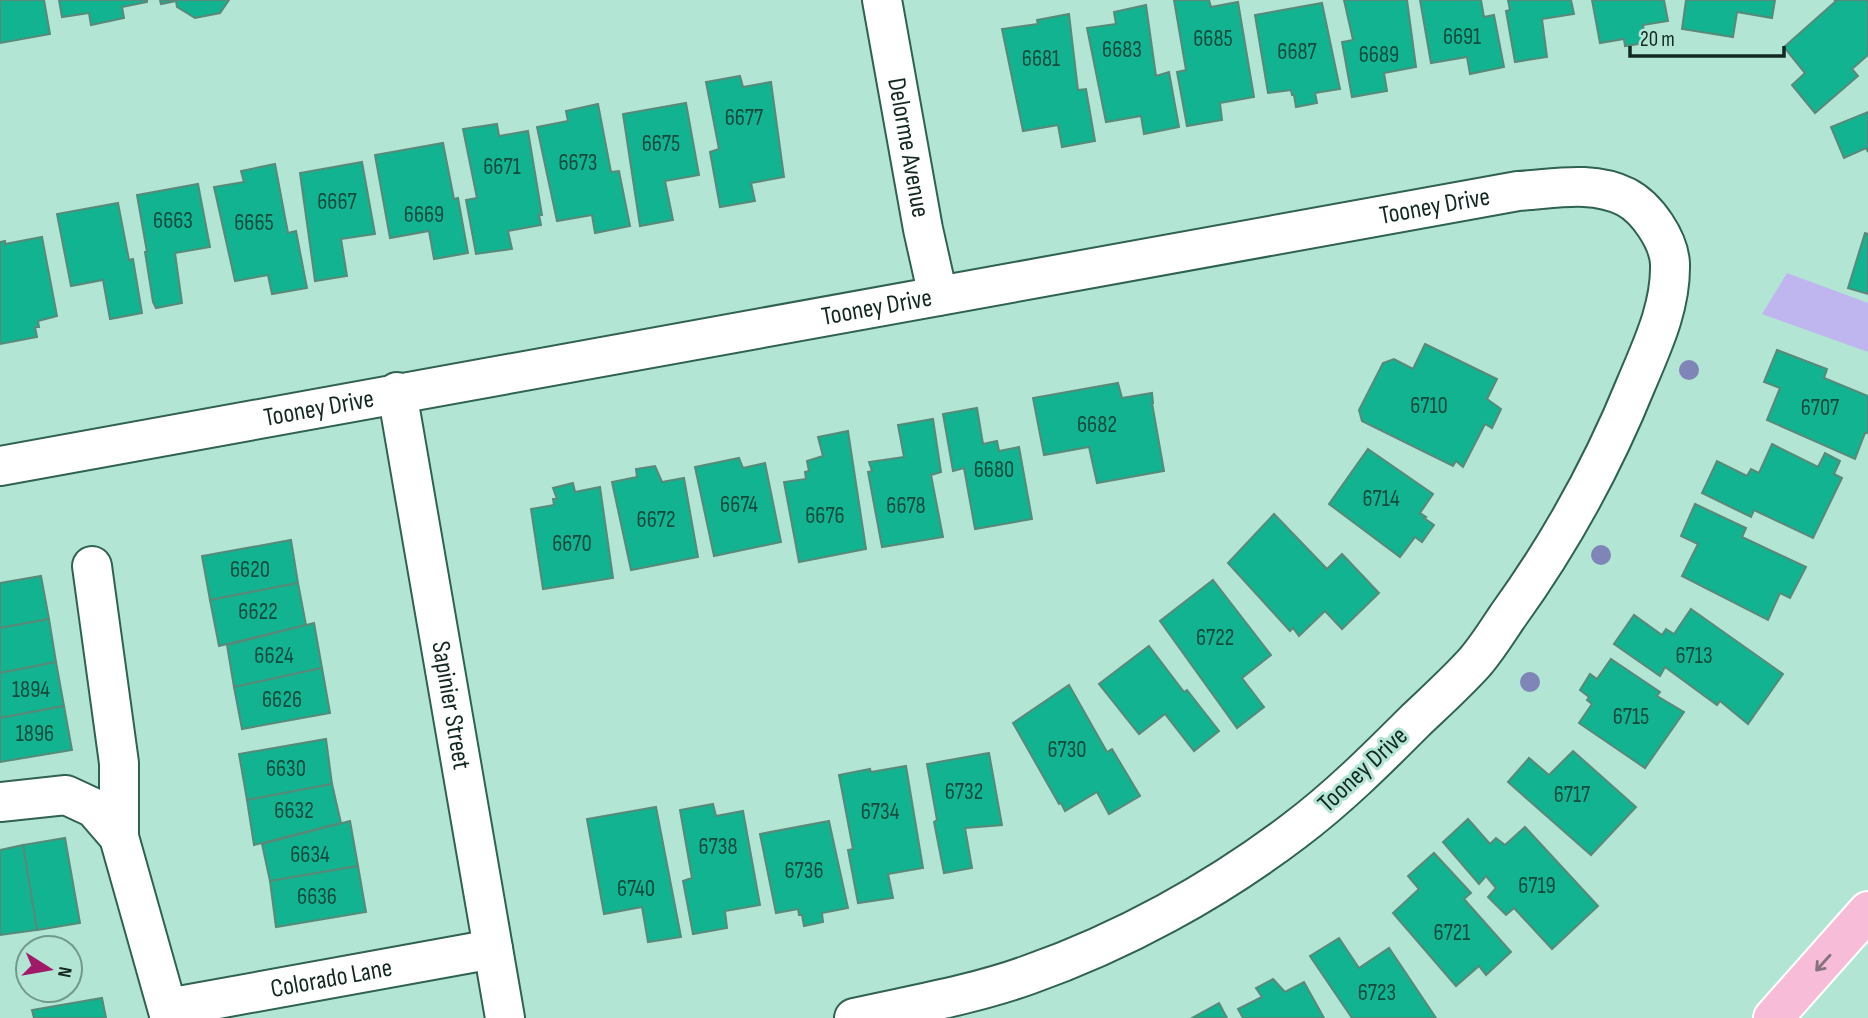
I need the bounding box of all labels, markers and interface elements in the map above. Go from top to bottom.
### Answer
scale bar [1630,14,1784,58]
house number: 6691 [1443,23,1481,51]
house number: 6685 [1193,25,1233,53]
text: 20 m [1640,27,1675,52]
house number: 6683 [1102,36,1142,64]
house number: 6687 [1277,38,1317,66]
house number: 6689 [1359,41,1399,69]
house number: 6681 [1022,45,1060,73]
street label: Delorme Avenue [881,75,936,220]
house number: 6677 [725,104,763,132]
house number: 6675 [642,130,680,158]
house number: 6673 [558,149,598,177]
house number: 6671 [483,153,521,181]
street label: Tooney Drive [1377,181,1492,231]
house number: 6667 [317,188,357,216]
house number: 6669 [404,201,444,229]
house number: 6663 [153,207,193,235]
house number: 6665 [234,209,274,237]
street label: Tooney Drive [819,282,934,332]
street label: Tooney Drive [261,383,376,433]
house number: 6710 [1410,392,1448,420]
house number: 6707 [1801,394,1839,422]
house number: 6682 [1077,411,1117,439]
house number: 6680 [974,456,1014,484]
house number: 6714 [1362,485,1400,513]
house number: 6674 [720,491,758,519]
house number: 6678 [886,492,926,520]
house number: 6676 [805,502,845,530]
house number: 6672 [637,506,675,534]
house number: 6670 [552,530,592,558]
house number: 6620 [230,556,270,584]
house number: 6622 [238,598,278,626]
house number: 6722 [1196,624,1234,652]
street label: Sapinier Street [425,639,477,772]
house number: 6624 [254,642,294,670]
house number: 6713 [1675,642,1713,670]
house number: 1894 [12,676,50,704]
house number: 6626 [262,686,302,714]
house number: 6715 [1613,703,1649,731]
house number: 1896 [16,720,54,748]
street label: Tooney Drive [1312,721,1414,819]
house number: 6730 [1047,736,1087,764]
house number: 6630 [266,755,306,783]
house number: 6732 [945,778,983,806]
house number: 6717 [1554,781,1590,809]
house number: 6632 [274,797,314,825]
house number: 6734 [861,798,900,826]
house number: 6738 [698,833,738,861]
house number: 6634 [290,841,330,869]
house number: 6736 [785,857,824,885]
house number: 6719 [1518,872,1556,900]
house number: 6740 [617,875,655,903]
house number: 6636 [297,883,337,911]
house number: 6721 [1434,919,1470,947]
north arrow [14,934,84,1004]
street label: Colorado Lane [268,952,395,1005]
one-way arrow [1816,953,1832,971]
text: N [52,965,76,979]
house number: 6723 [1358,979,1396,1007]

